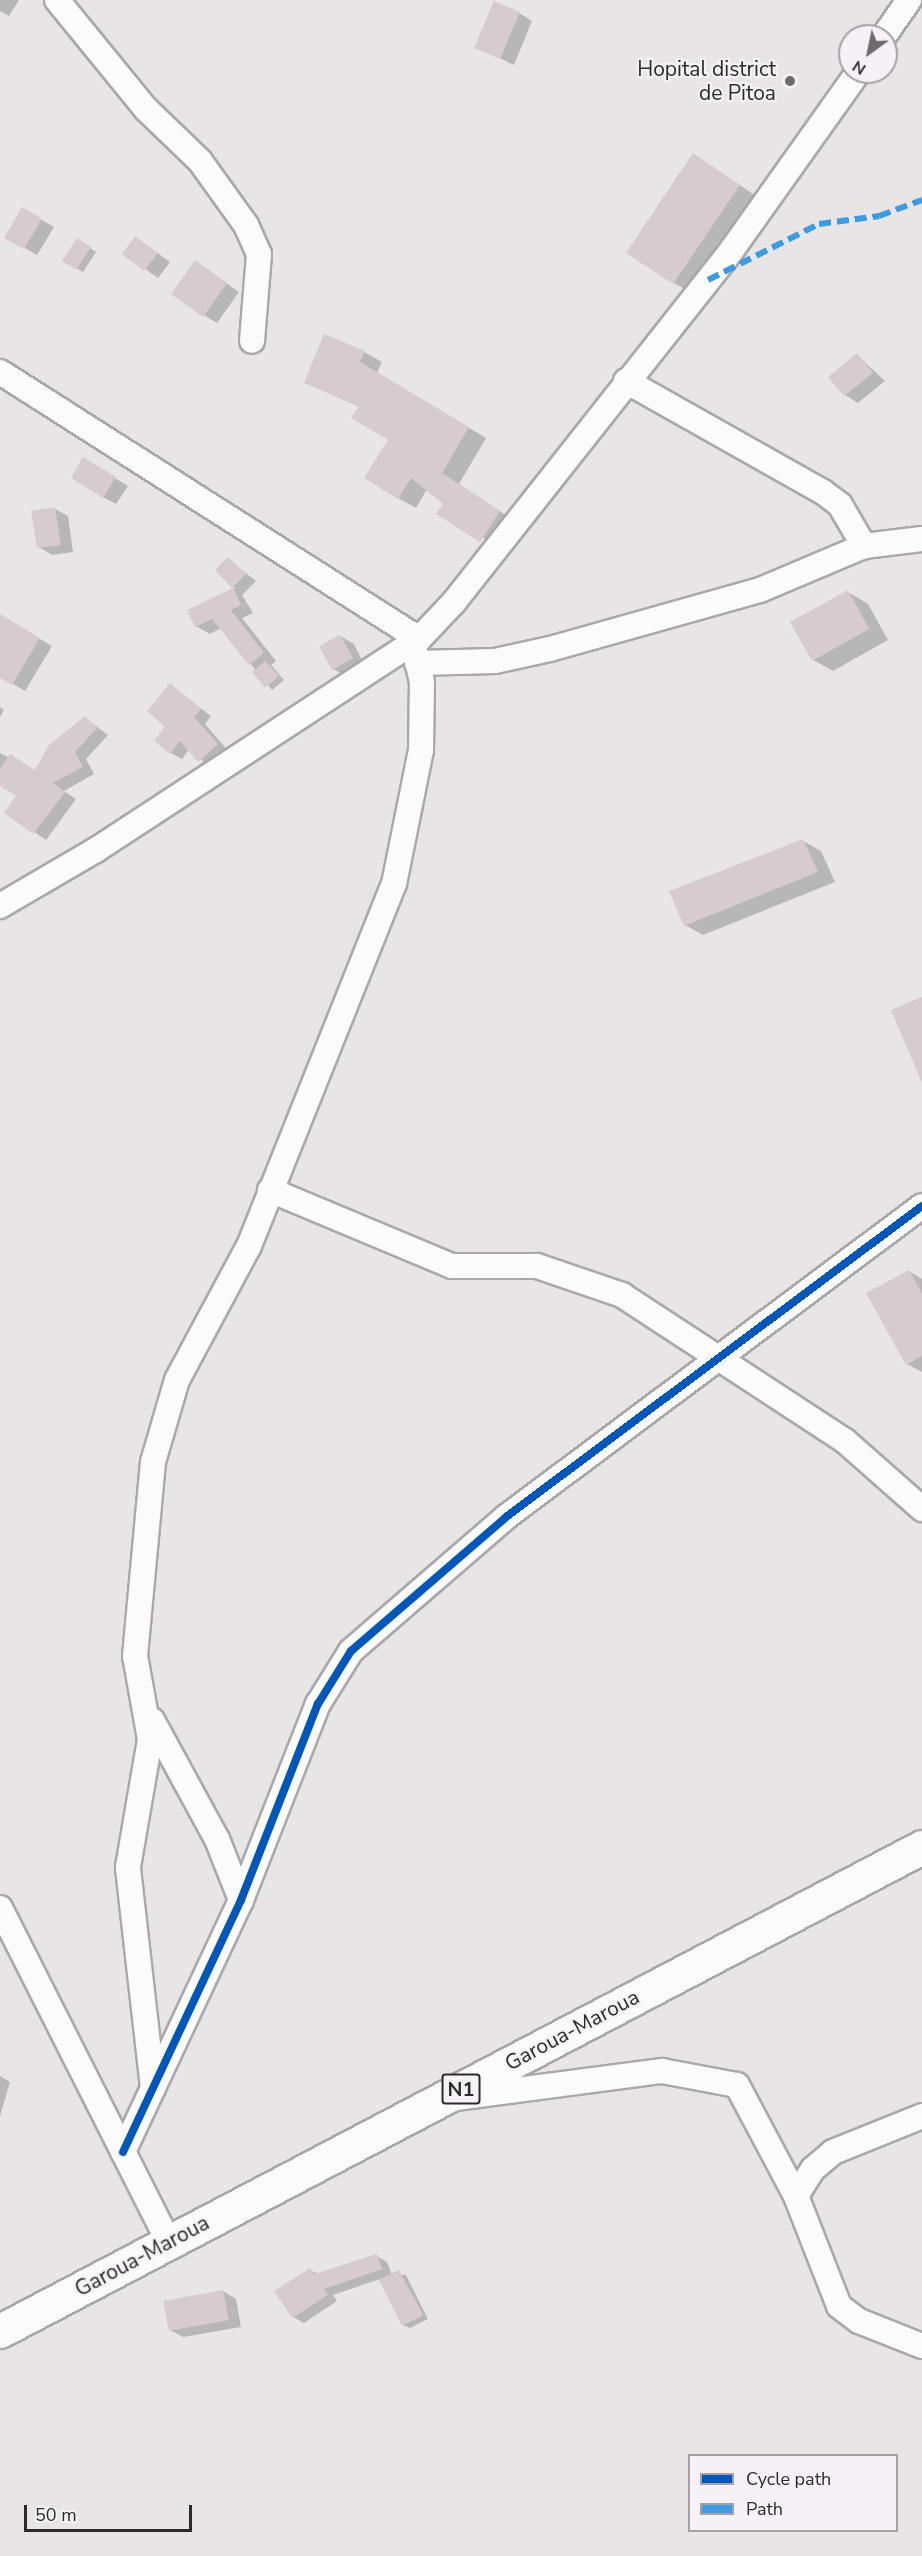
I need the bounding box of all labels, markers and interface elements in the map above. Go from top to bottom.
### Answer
north arrow [838,24,898,84]
text: N [848,55,870,80]
place label: Hopital district de Pitoa [637,56,776,106]
marker: Hopital district de Pitoa [781,72,799,90]
street label: Garoua-Maroua [501,1984,643,2076]
road number: N1 [442,2072,480,2106]
street label: Garoua-Maroua [71,2210,213,2302]
legend [688,2454,898,2532]
text: Cycle path [746,2467,831,2491]
scale bar [27,2493,195,2531]
text: Path [746,2497,783,2521]
text: 50 m [35,2503,77,2527]

